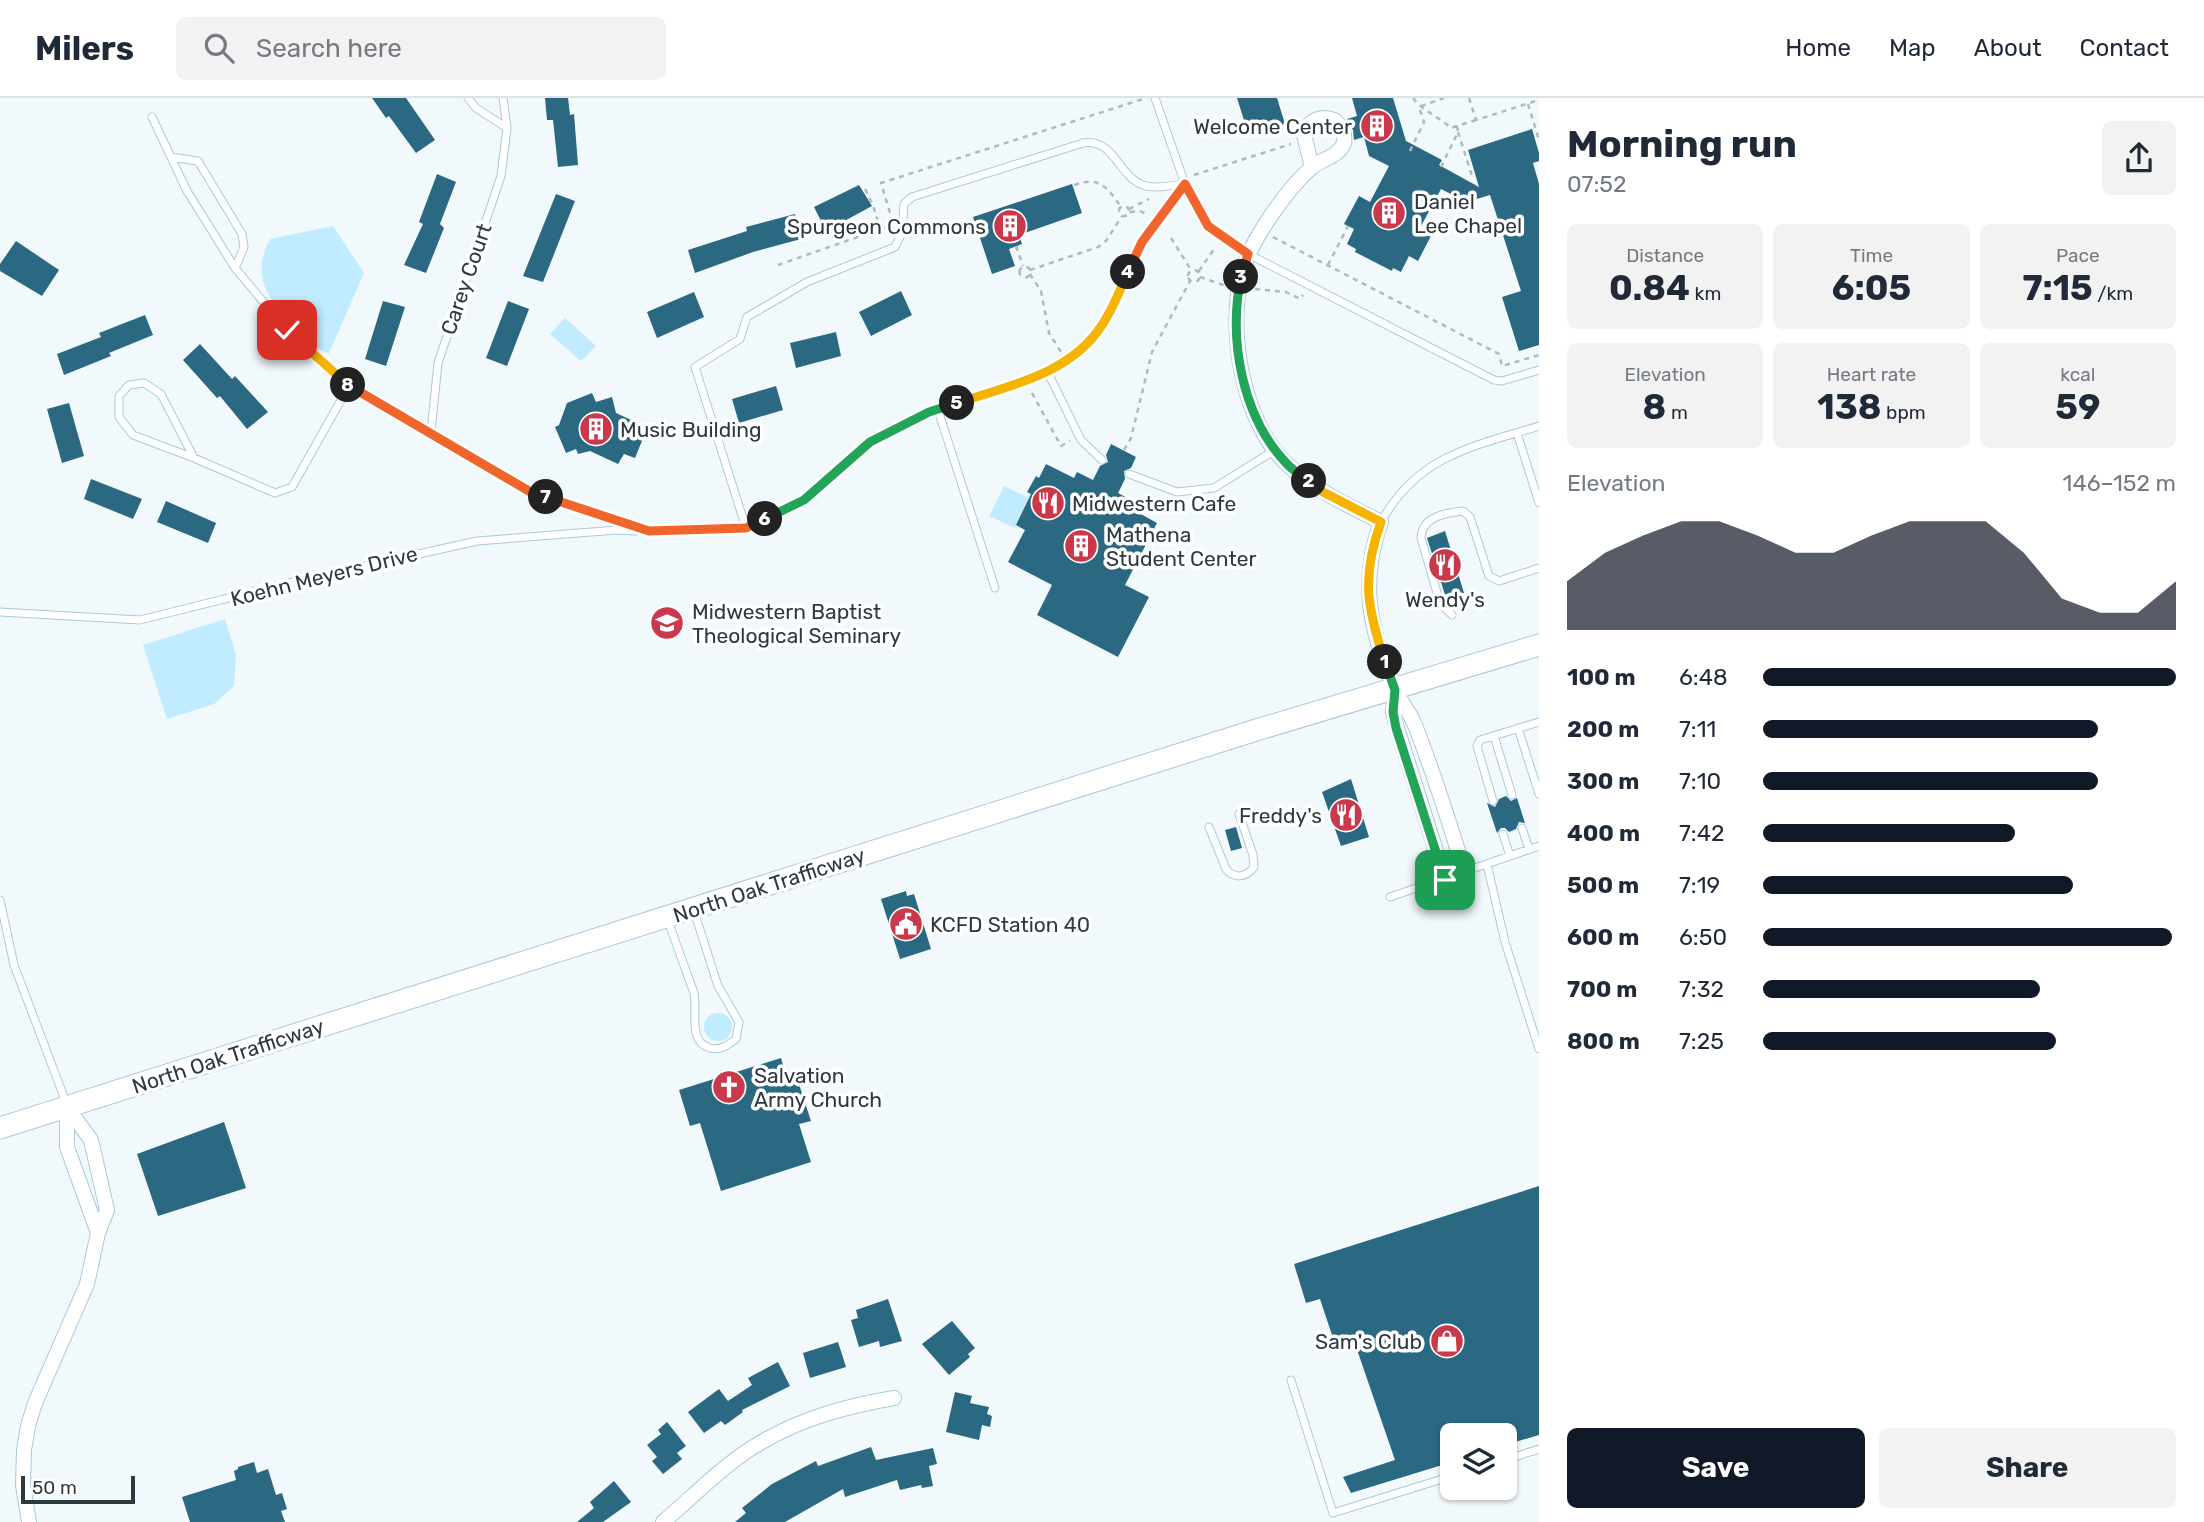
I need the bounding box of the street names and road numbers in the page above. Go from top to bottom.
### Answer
street label: Carey Court [435,220,497,338]
street label: Koehn Meyers Drive [228,541,420,611]
street label: North Oak Trafficway [670,842,869,928]
street label: North Oak Trafficway [129,1013,328,1099]

